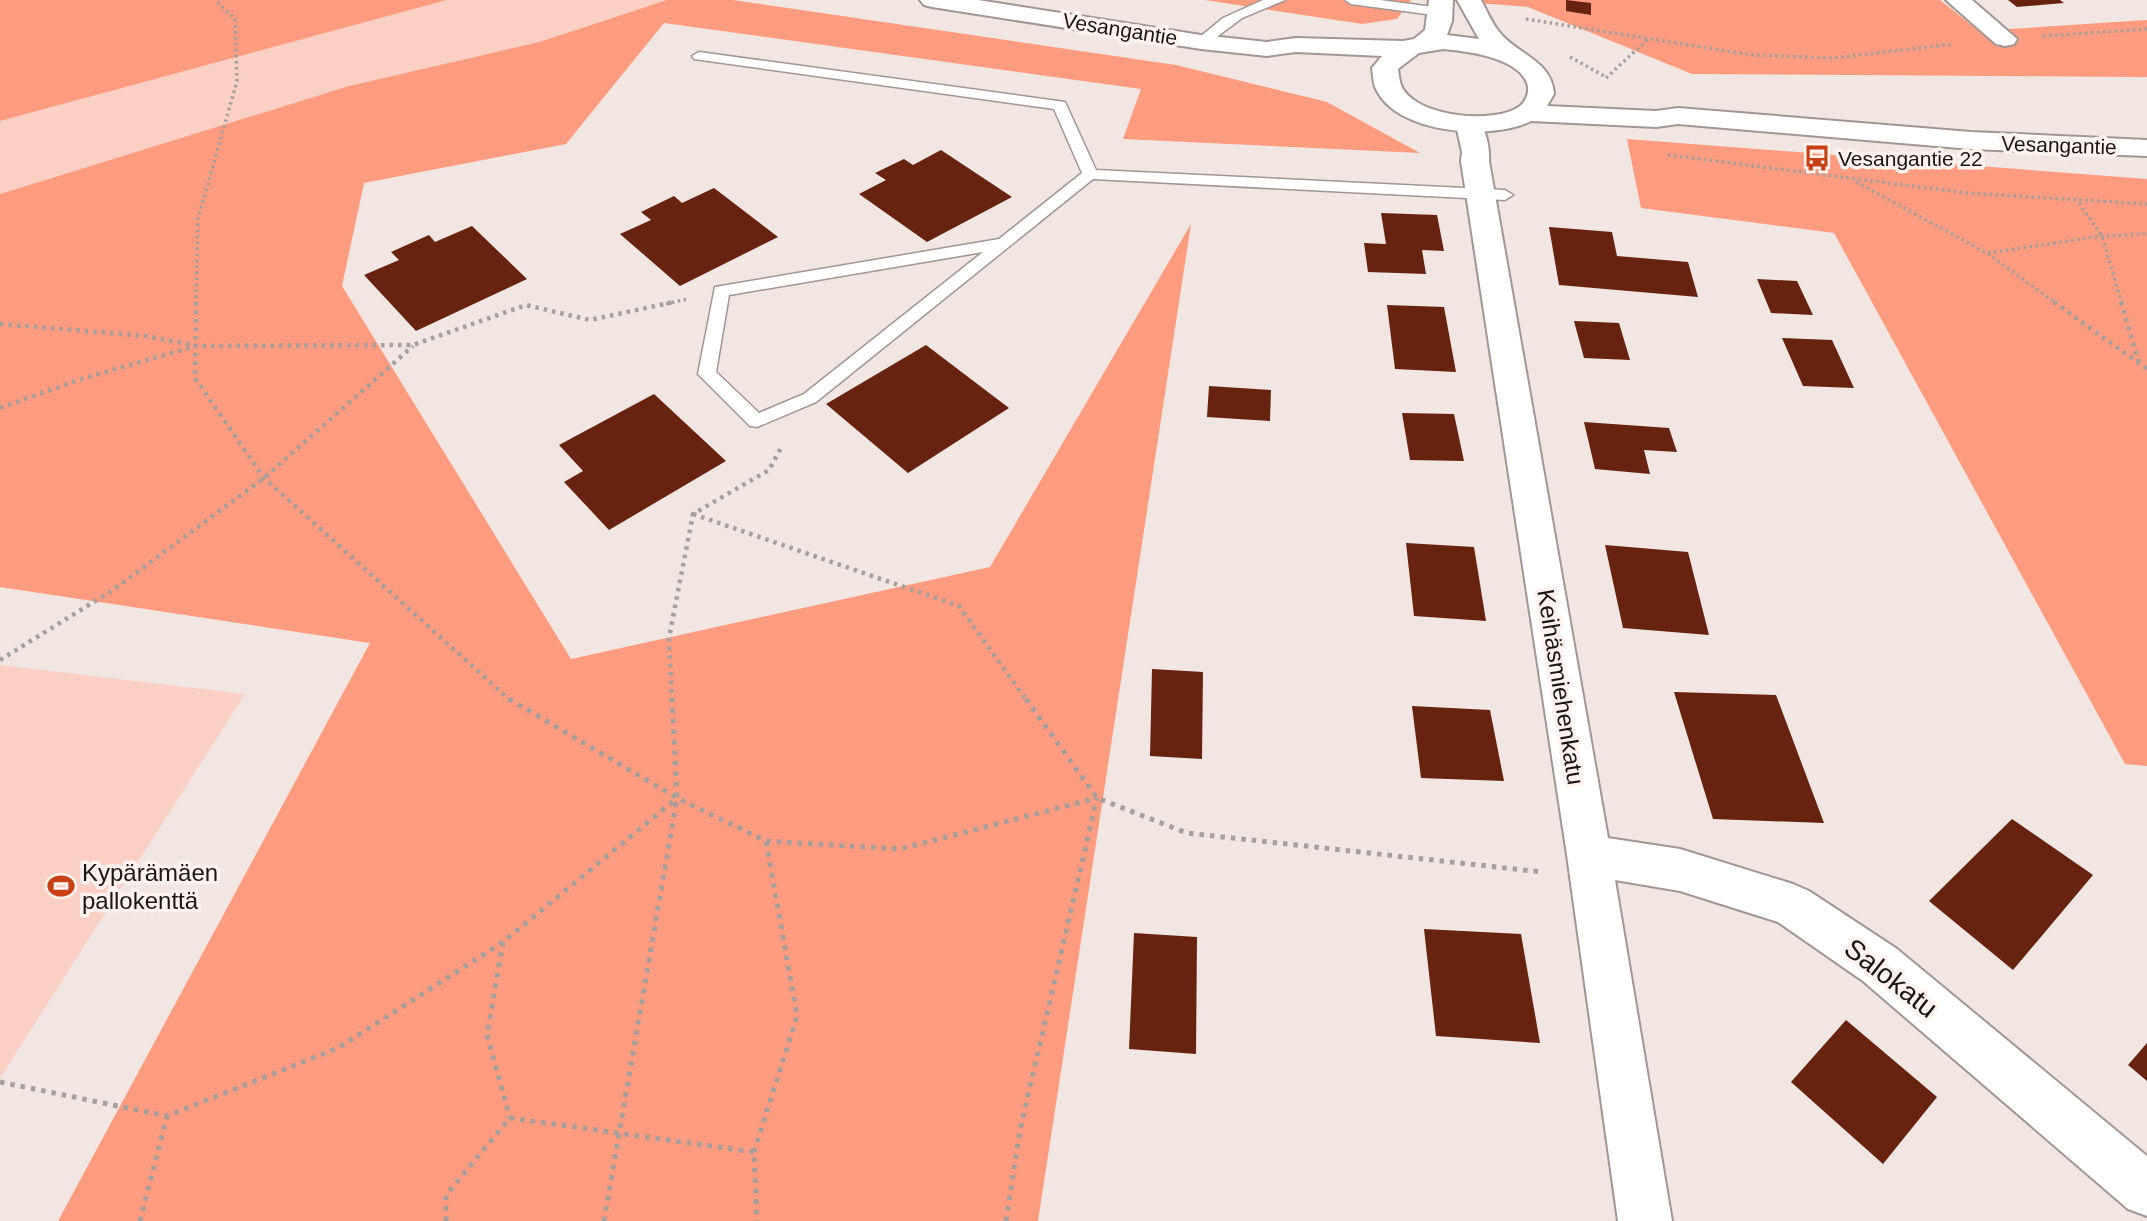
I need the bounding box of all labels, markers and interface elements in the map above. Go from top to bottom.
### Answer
street label: Vesangantie [1061,9,1179,49]
street label: Vesangantie [2001,131,2117,159]
bus stop icon: Vesangantie 22 [1802,143,1832,173]
place label: Vesangantie 22 [1838,147,1983,170]
street label: Keihäsmiehenkatu [1532,587,1590,787]
place label: Kypärämäen pallokenttä [82,859,218,914]
sports icon: Kypärämäen pallokenttä [46,871,76,901]
street label: Salokatu [1839,932,1943,1024]

